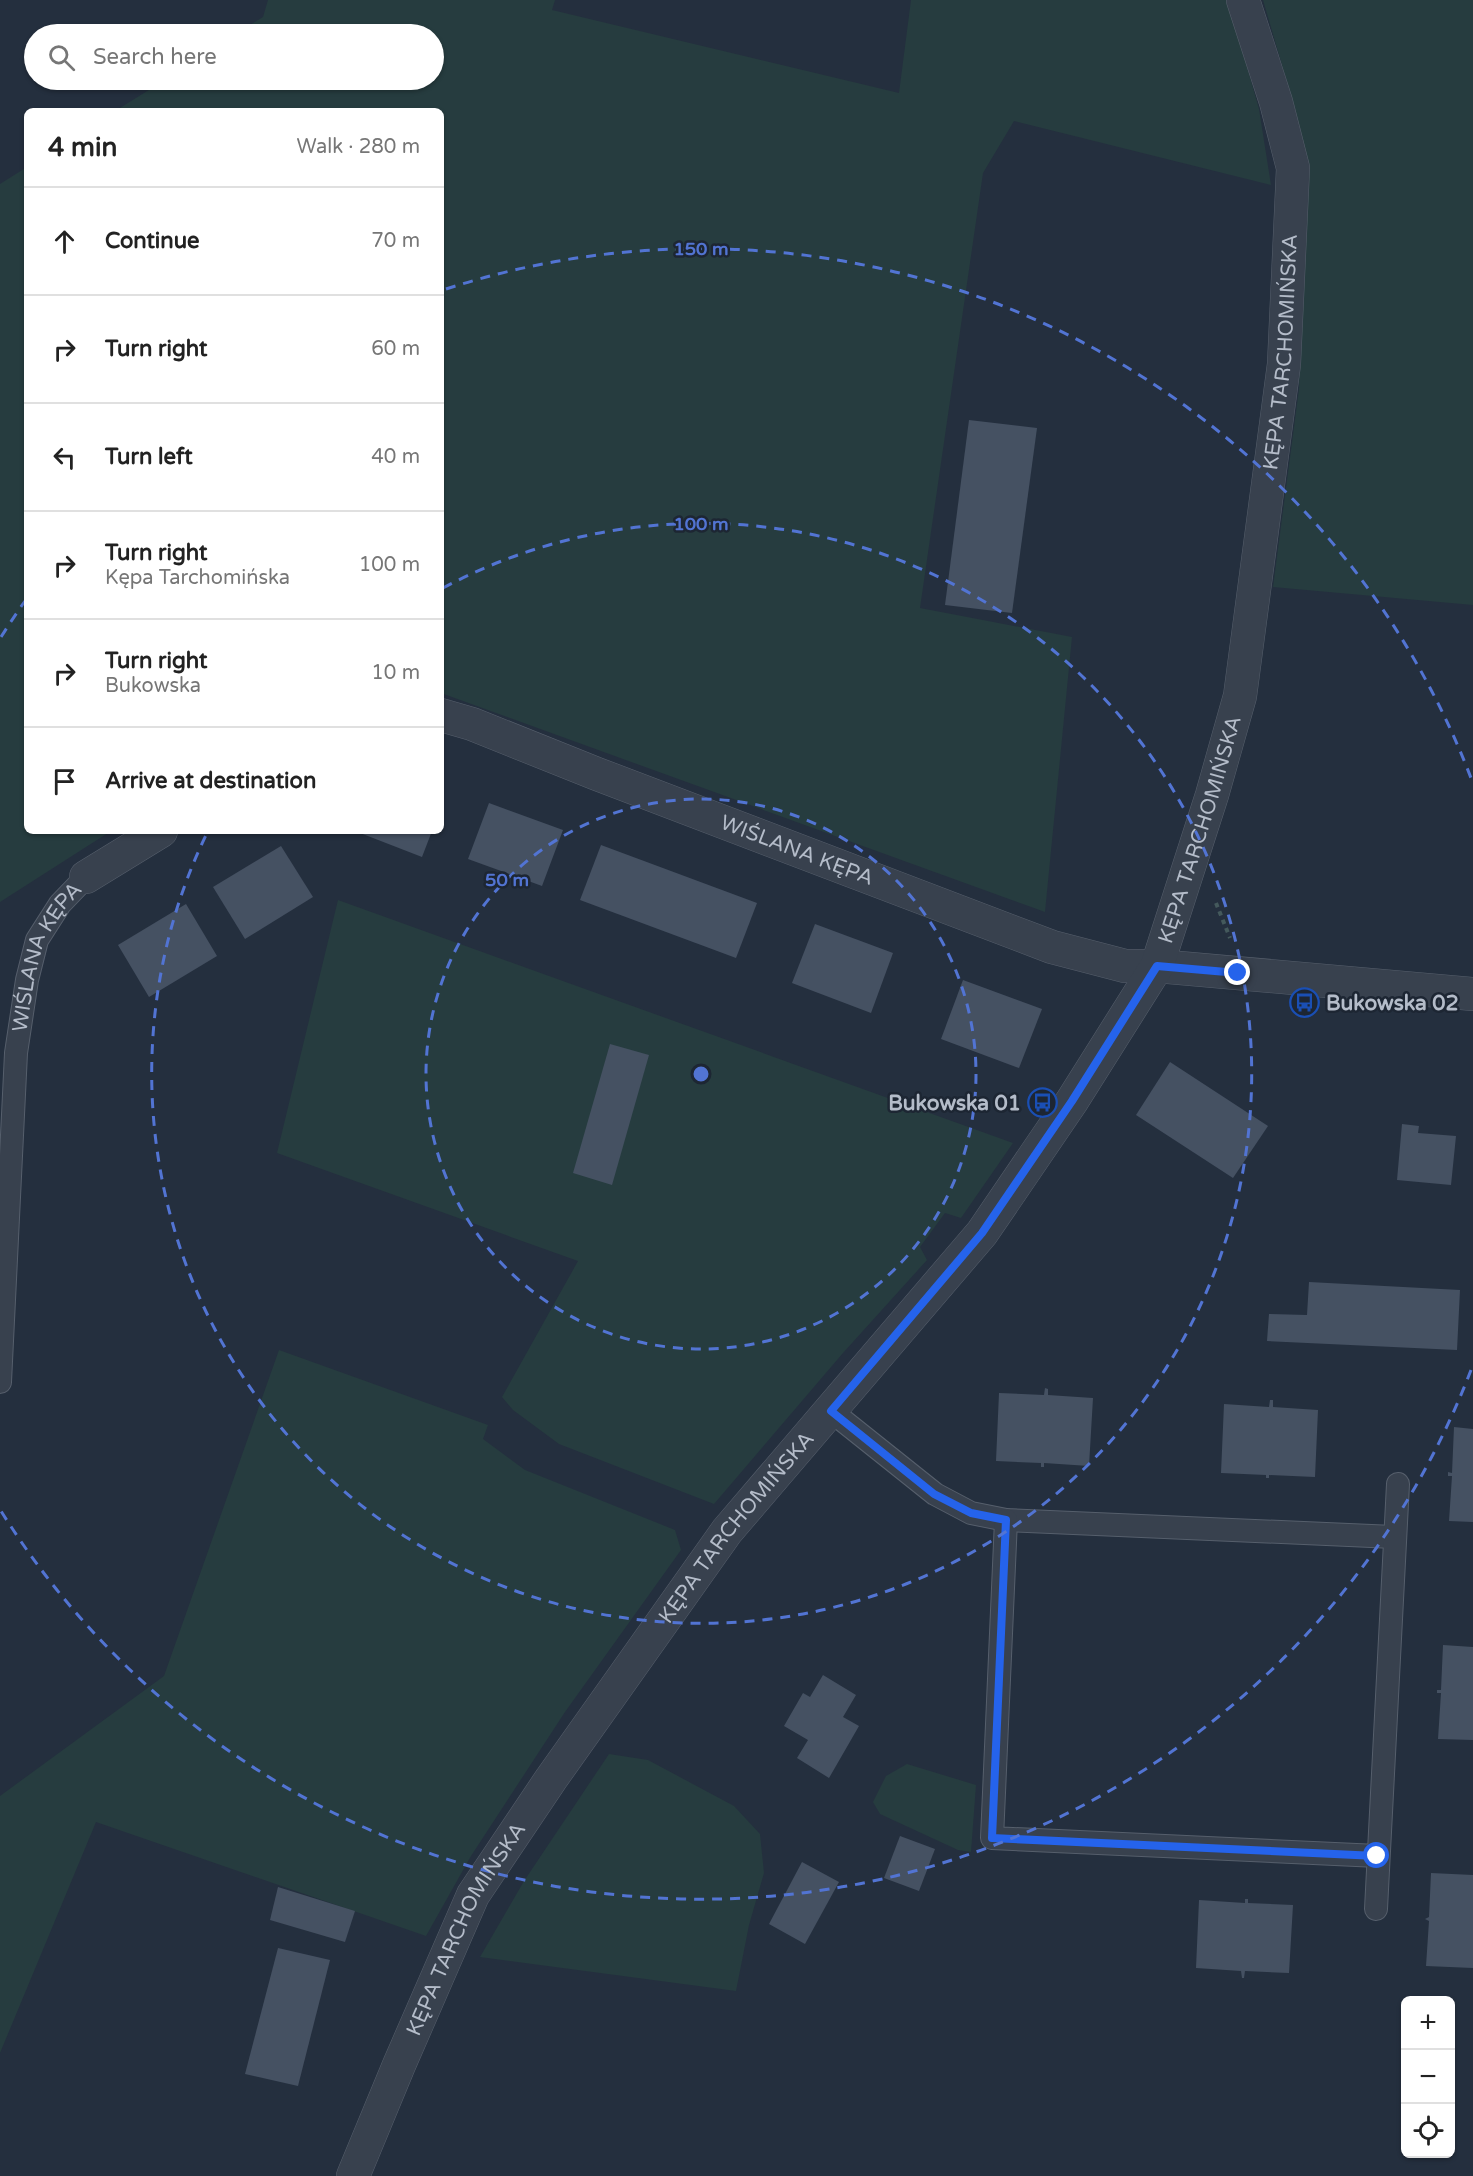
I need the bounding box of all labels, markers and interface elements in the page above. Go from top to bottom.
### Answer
search box [24,24,444,90]
icon: search [45,41,78,74]
text: Search here [93,44,217,70]
text: 4 min [48,132,117,163]
text: Walk · 280 m [297,135,420,159]
icon: ahead [48,225,81,258]
text: Continue [105,228,200,254]
text: 70 m [371,229,420,253]
street label: KĘPA TARCHOMIŃSKA [1258,233,1302,472]
text: 150 m [673,238,729,260]
icon: right [48,333,81,366]
text: Turn right [105,336,207,362]
text: 60 m [371,337,420,361]
icon: left [48,441,81,474]
text: Turn left [105,444,193,470]
text: 40 m [371,445,420,469]
text: 100 m [673,513,729,535]
text: Turn right [105,540,207,566]
icon: right [48,549,81,582]
text: 100 m [359,553,420,577]
text: Kępa Tarchomińska [105,566,290,590]
text: Turn right [105,648,207,674]
icon: right [48,657,81,690]
text: 10 m [371,661,420,685]
text: Bukowska [105,674,201,698]
street label: KĘPA TARCHOMIŃSKA [1153,713,1246,946]
icon: arrive [48,765,81,798]
text: Arrive at destination [105,768,316,794]
street label: WIŚLANA KĘPA [717,810,877,891]
text: 50 m [485,869,529,891]
street label: WIŚLANA KĘPA [7,877,87,1033]
route end [1224,959,1250,985]
bus stop icon: Bukowska 02 [1289,987,1321,1019]
place label: Bukowska 02 [1326,991,1459,1016]
centre of rings [691,1064,711,1084]
bus stop icon: Bukowska 01 [1026,1087,1058,1119]
place label: Bukowska 01 [888,1091,1021,1116]
street label: KĘPA TARCHOMIŃSKA [653,1426,819,1628]
street label: KĘPA TARCHOMIŃSKA [401,1818,531,2039]
route start [1363,1842,1389,1868]
map controls [1401,1996,1455,2158]
button: + [1401,1996,1455,2050]
button: − [1401,2050,1455,2104]
button: locate [1401,2104,1455,2158]

